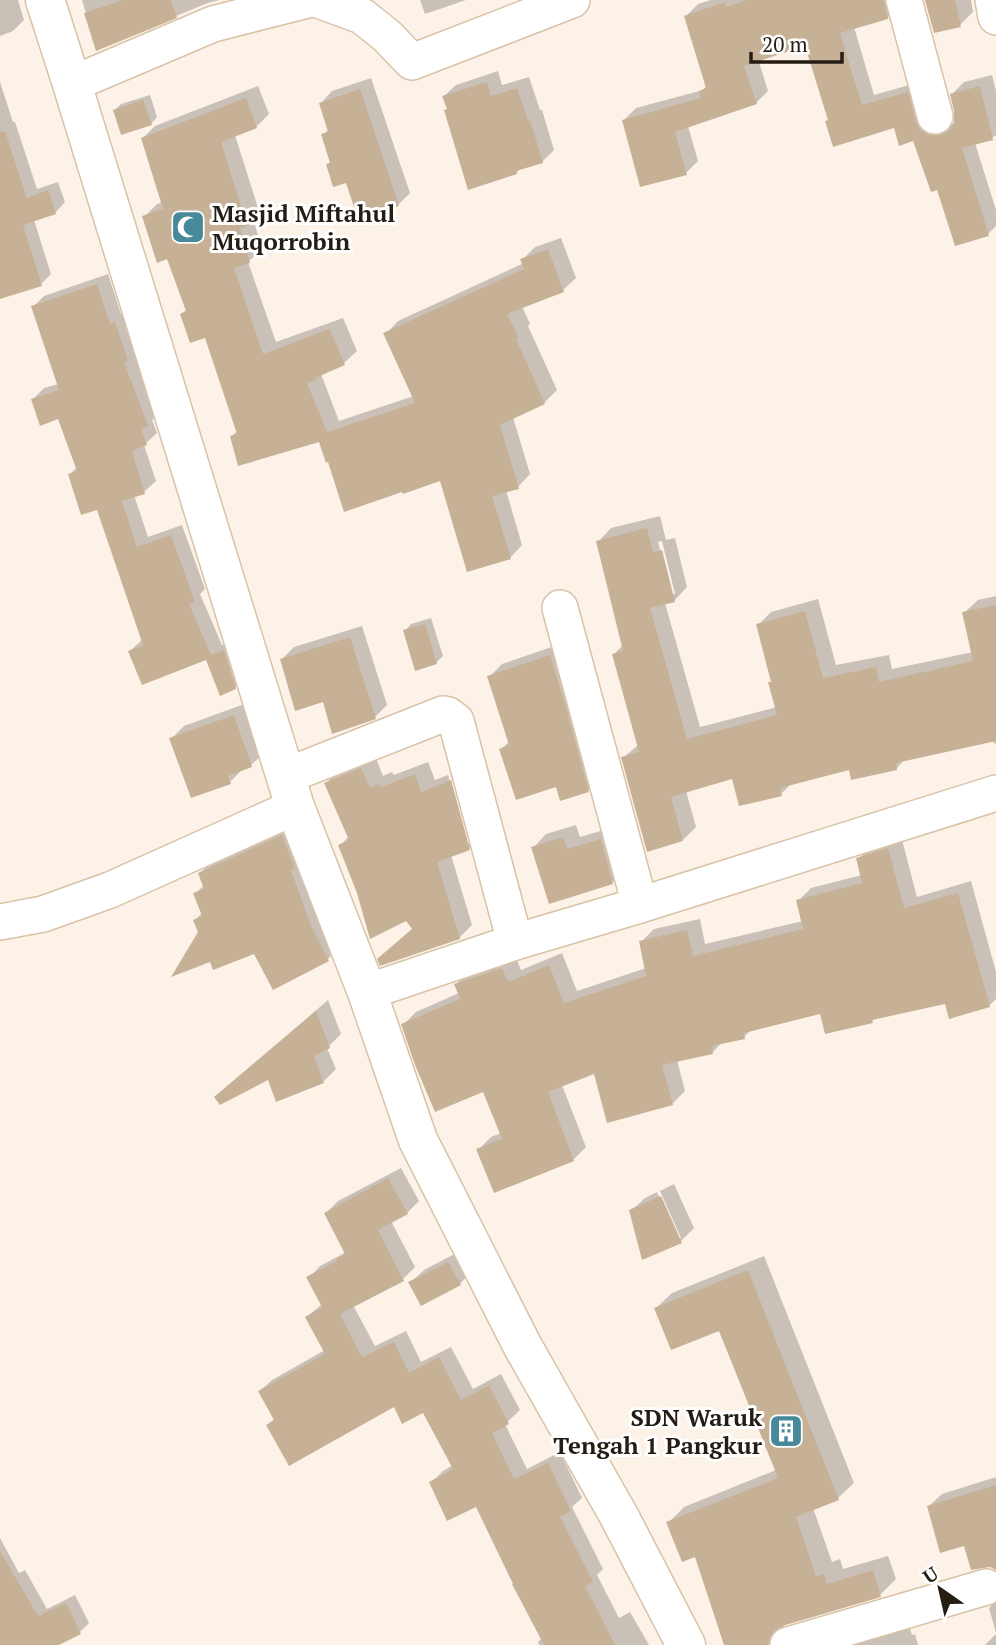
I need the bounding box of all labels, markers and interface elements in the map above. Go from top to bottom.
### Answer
scale bar [751,21,842,65]
text: 20 m [762,30,808,58]
place label: Masjid Miftahul Muqorrobin [212,197,395,257]
mosque icon: Masjid Miftahul Muqorrobin [169,208,207,246]
place label: SDN Waruk Tengah 1 Pangkur [553,1401,763,1461]
building icon: SDN Waruk Tengah 1 Pangkur [767,1412,805,1450]
north arrow [905,1554,975,1624]
text: U [918,1560,943,1589]

